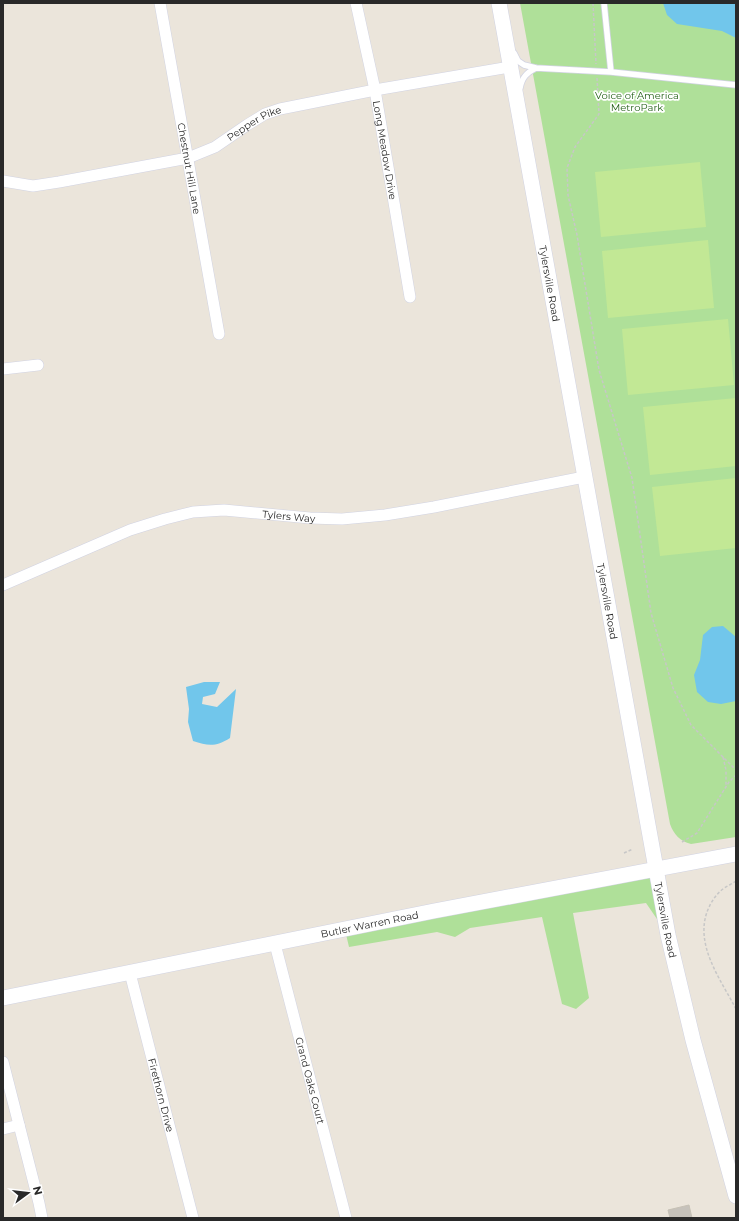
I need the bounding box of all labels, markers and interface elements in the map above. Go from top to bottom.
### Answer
park label: Voice of America MetroPark [595,89,679,114]
street label: Long Meadow Drive [370,100,399,201]
street label: Pepper Pike [224,103,283,144]
street label: Chestnut Hill Lane [174,122,204,215]
street label: Tylersville Road [536,244,563,323]
street label: Tylers Way [262,508,316,525]
street label: Tylersville Road [594,562,620,640]
street label: Tylersville Road [652,881,679,959]
street label: Butler Warren Road [320,908,420,941]
street label: Grand Oaks Court [292,1036,327,1125]
street label: Firethorn Drive [145,1057,177,1133]
north arrow [8,1173,48,1213]
text: N [30,1184,46,1197]

